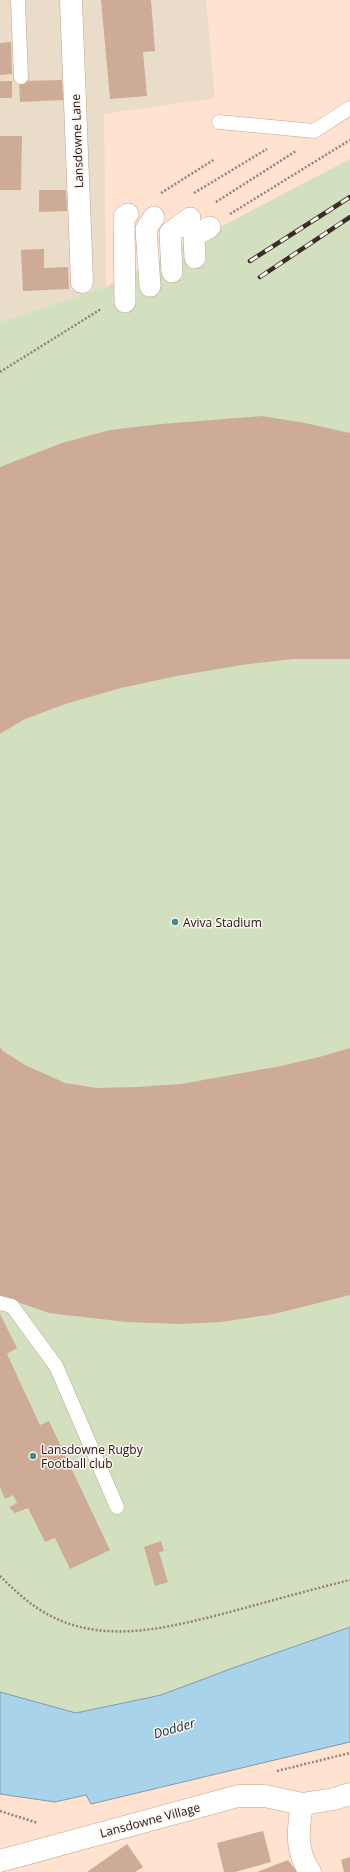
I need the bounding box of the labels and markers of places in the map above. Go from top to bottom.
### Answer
place label: Aviva Stadium [183,914,262,931]
marker: Aviva Stadium [170,917,180,927]
place label: Lansdowne Rugby Football club [41,1441,144,1472]
marker: Lansdowne Rugby Football club [28,1451,38,1461]

